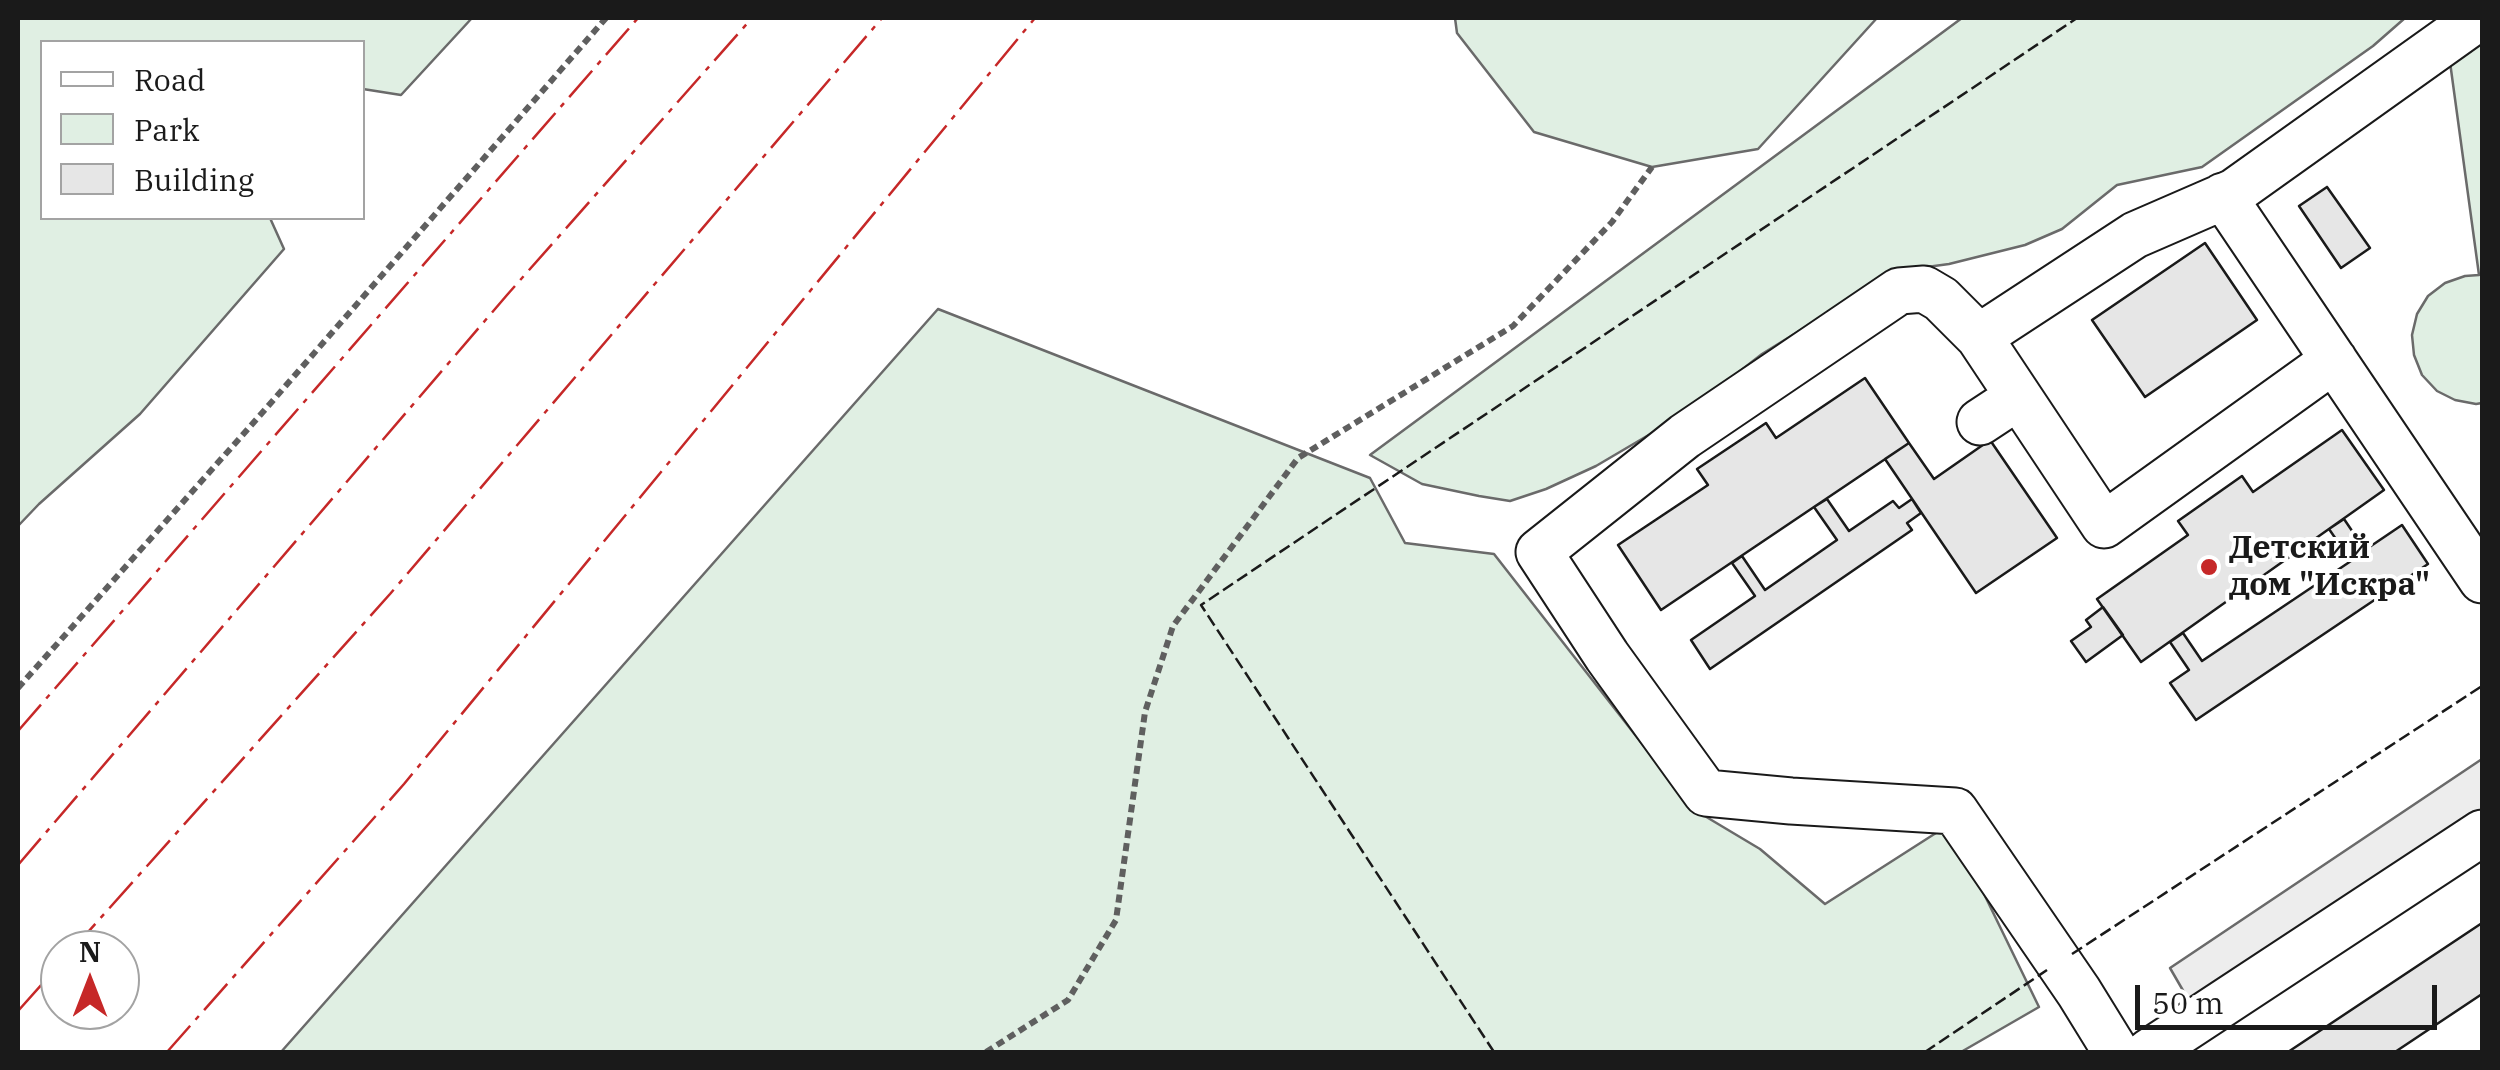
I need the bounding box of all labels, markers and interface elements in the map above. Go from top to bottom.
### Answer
legend [40,40,365,220]
text: Road [134,60,206,99]
text: Park [134,110,200,149]
text: Building [134,160,254,199]
place label: Детский дом "Искра" [2229,530,2430,605]
marker: Детский дом "Искра" [2198,556,2220,578]
north arrow [40,930,140,1030]
text: N [79,933,101,970]
scale bar [2140,965,2442,1027]
text: 50 m [2152,983,2224,1022]

